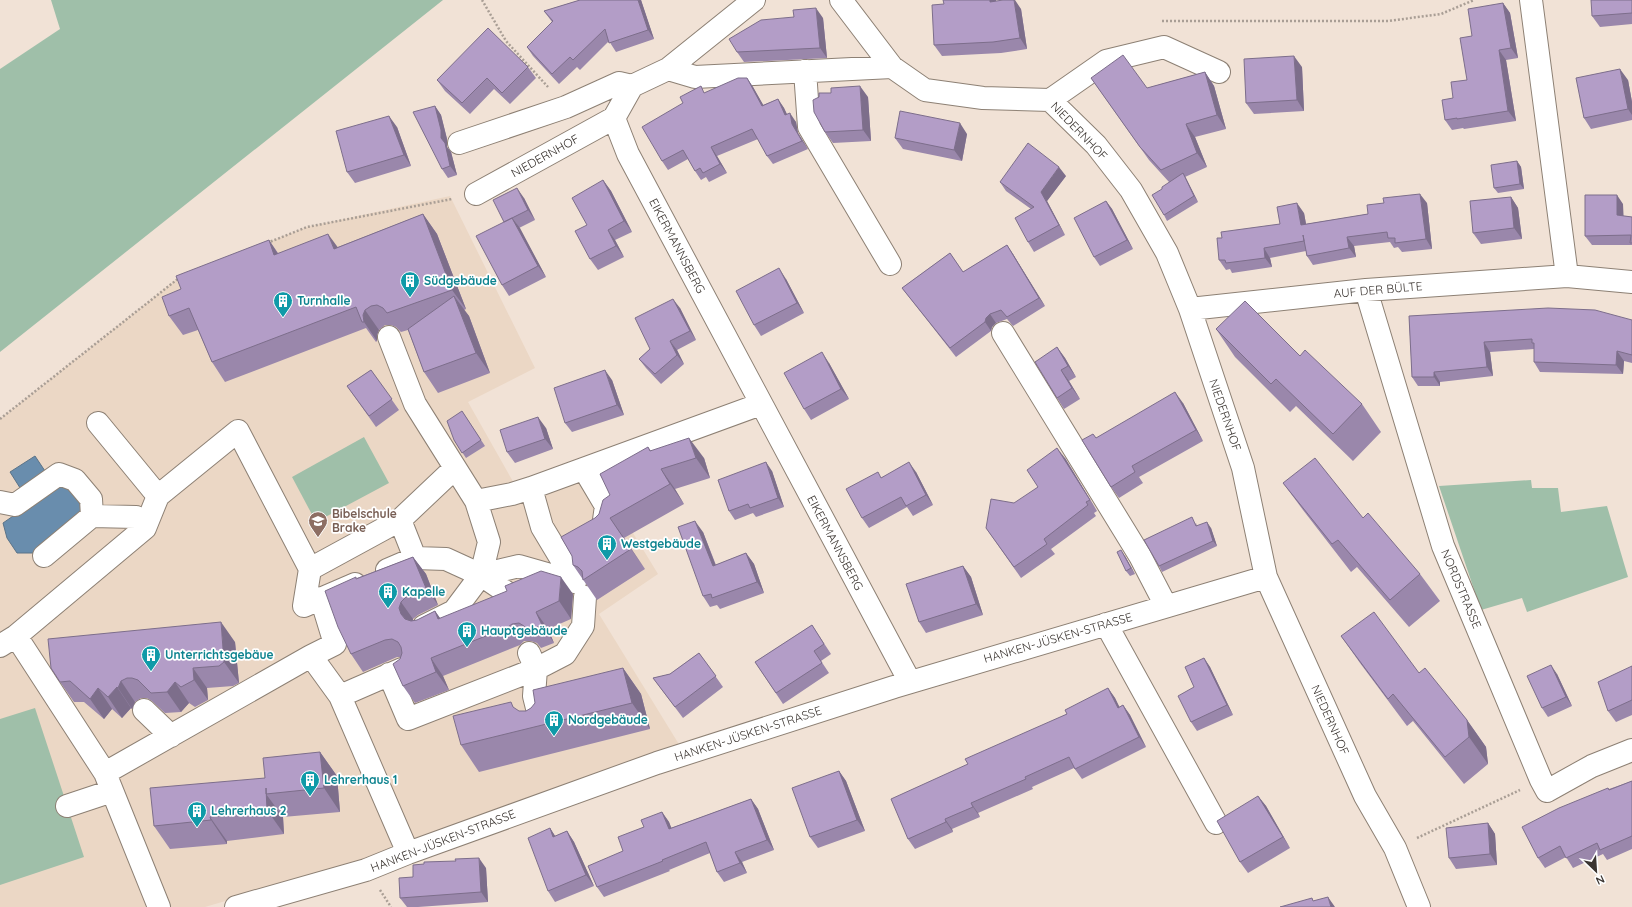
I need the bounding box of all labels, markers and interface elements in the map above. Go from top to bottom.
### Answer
street label: NIEDERNHOF [1048,98,1111,163]
street label: NIEDERNHOF [508,131,582,180]
street label: EIKERMANNSBERG [646,196,709,296]
building icon: Südgebäude [399,270,421,298]
place label: Südgebäude [424,273,497,288]
street label: AUF DER BÜLTE [1333,278,1423,301]
building icon: Turnhalle [272,290,294,318]
place label: Turnhalle [297,293,351,308]
street label: NIEDERNHOF [1206,377,1245,453]
street label: EIKERMANNSBERG [804,493,867,593]
place label: Bibelschule Brake [332,506,397,535]
school or university icon: Bibelschule Brake [307,510,329,538]
building icon: Westgebäude [596,533,618,561]
place label: Westgebäude [621,536,701,551]
street label: NORDSTRASSE [1438,547,1485,631]
building icon: Kapelle [377,581,399,609]
place label: Kapelle [402,584,445,599]
street label: HANKEN-JÜSKEN-STRASSE [982,609,1134,666]
building icon: Hauptgebäude [456,620,478,648]
place label: Hauptgebäude [481,623,568,638]
building icon: Unterrichtsgebäue [140,644,162,672]
place label: Unterrichtsgebäue [165,647,274,662]
street label: NIEDERNHOF [1308,682,1353,757]
street label: HANKEN-JÜSKEN-STRASSE [672,703,824,764]
building icon: Nordgebäude [543,709,565,737]
place label: Nordgebäude [568,712,648,727]
building icon: Lehrerhaus 1 [299,769,321,797]
place label: Lehrerhaus 1 [324,772,397,787]
building icon: Lehrerhaus 2 [186,800,208,828]
place label: Lehrerhaus 2 [211,803,287,818]
street label: HANKEN-JÜSKEN-STRASSE [368,806,518,875]
north arrow [1576,851,1616,891]
text: N [1594,872,1607,888]

